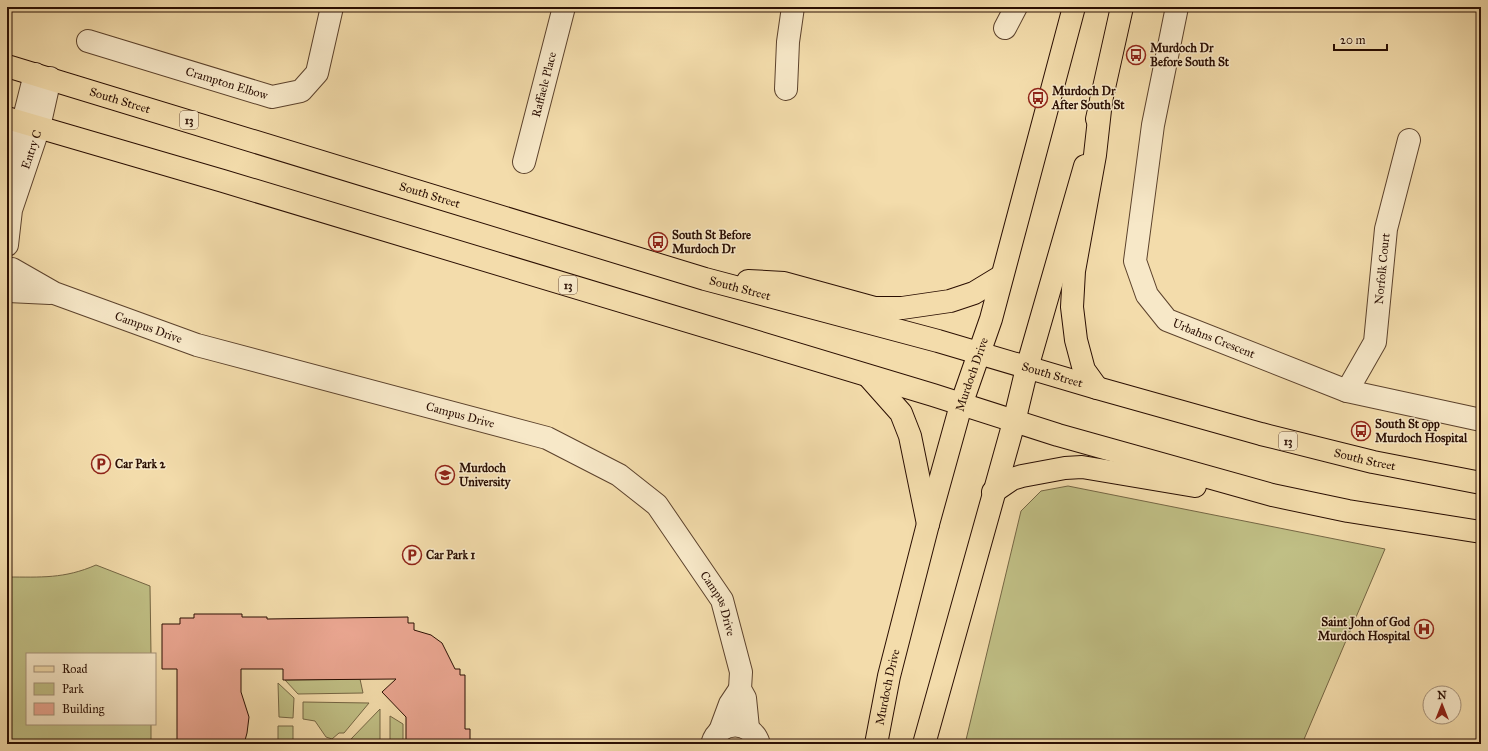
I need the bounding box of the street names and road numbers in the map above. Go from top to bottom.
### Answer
street label: Raffaele Place [529,50,559,119]
street label: Crampton Elbow [184,64,270,102]
street label: South Street [88,85,153,117]
road number: 13 [180,111,198,129]
street label: Entry C [18,128,44,171]
street label: South Street [398,179,463,211]
street label: Norfolk Court [1372,232,1393,305]
street label: South Street [708,273,773,303]
road number: 13 [559,276,577,294]
street label: Campus Drive [113,309,184,346]
street label: Urbahns Crescent [1171,316,1258,361]
street label: Murdoch Drive [953,336,991,413]
street label: South Street [1020,359,1085,391]
street label: Campus Drive [424,399,496,431]
road number: 13 [1279,432,1297,450]
street label: South Street [1333,446,1398,473]
street label: Campus Drive [697,568,738,638]
street label: Murdoch Drive [873,648,903,726]

